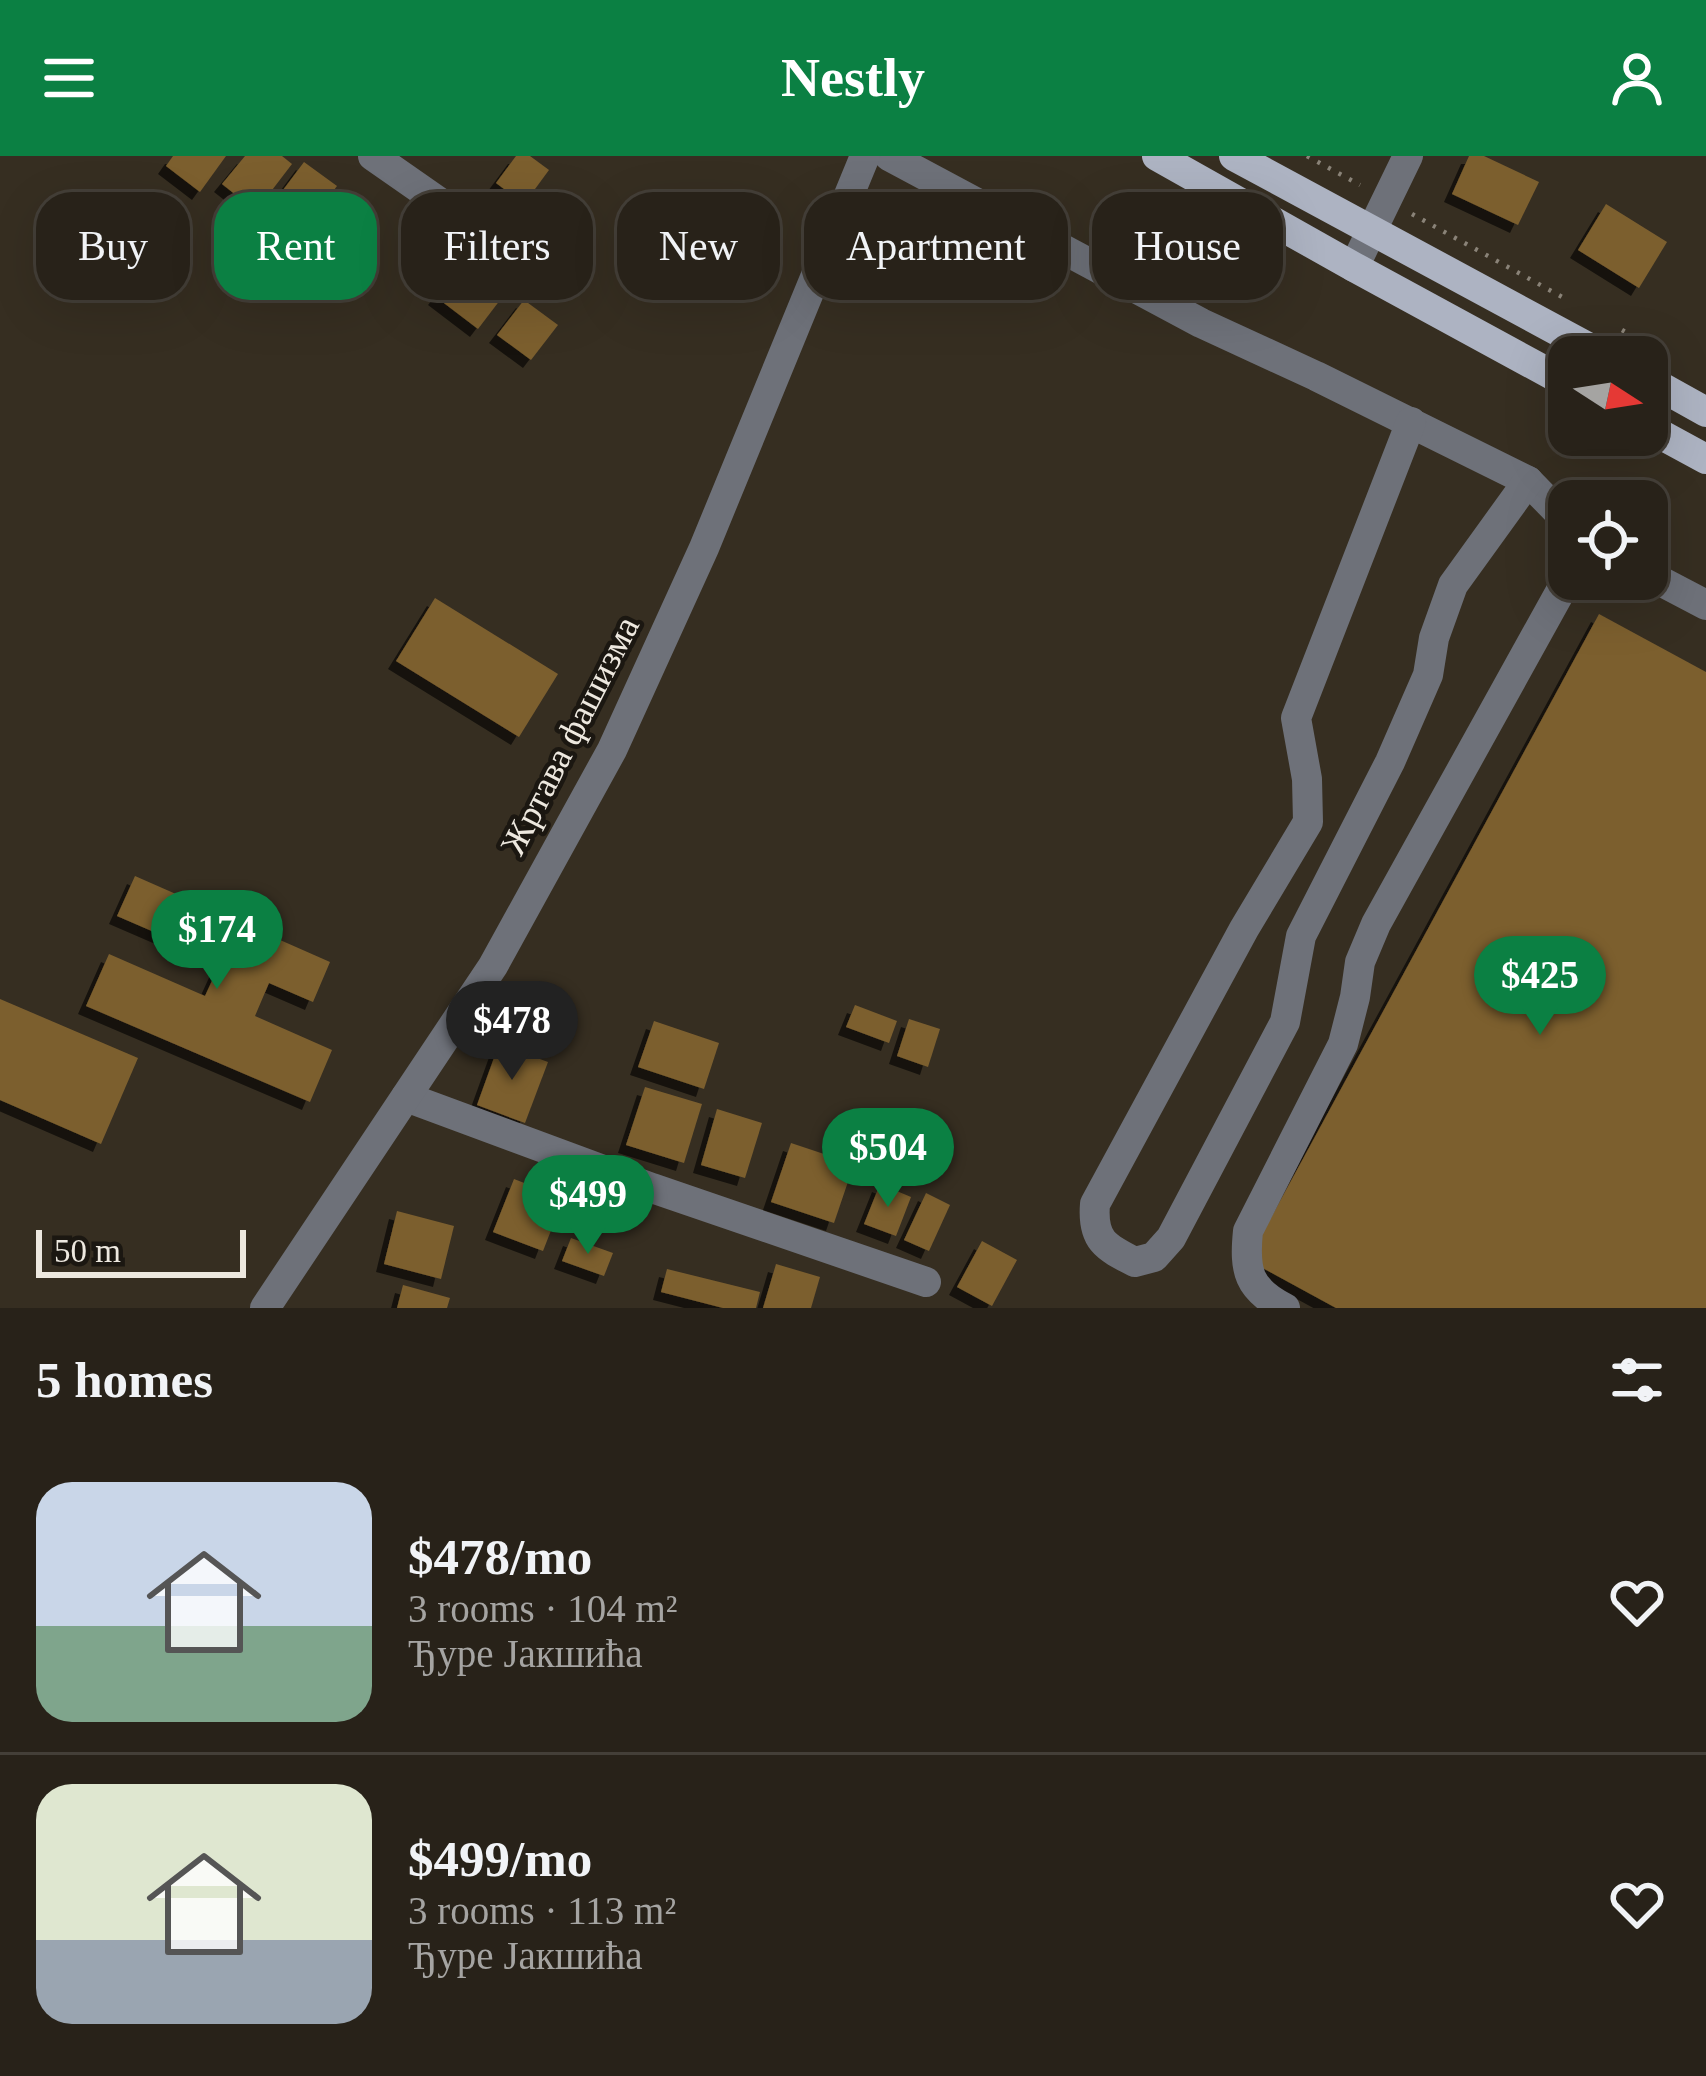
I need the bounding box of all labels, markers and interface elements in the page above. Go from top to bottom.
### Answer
icon: menu [36,45,102,111]
icon: person [1604,45,1670,111]
text: Nestly [781,48,925,108]
chip: Buy [36,192,190,300]
chip: Rent [214,192,377,300]
chip: Filters [401,192,593,300]
chip: New [617,192,780,300]
chip: Apartment [804,192,1068,300]
chip: House [1092,192,1283,300]
north arrow [1548,336,1668,456]
map controls [1548,336,1668,600]
button: locate [1548,480,1668,600]
street label: Жртава фашизма [493,610,647,861]
pin: $174 [146,890,288,992]
text: $174 [178,907,256,950]
pin: $425 [1469,936,1611,1038]
text: $425 [1501,953,1579,996]
pin: $478 [441,981,583,1083]
text: $478 [473,998,551,1041]
pin: $504 [817,1108,959,1210]
text: $504 [849,1125,927,1168]
pin: $499 [517,1155,659,1257]
text: $499 [549,1172,627,1215]
scale bar [36,1224,246,1277]
text: 50 m [54,1233,121,1269]
icon: filters [1604,1347,1670,1413]
text: 5 homes [36,1352,213,1408]
text: $478/mo [408,1529,592,1585]
icon: home [132,1530,276,1674]
icon: heart [1604,1569,1670,1635]
text: 3 rooms · 104 m² [408,1587,678,1630]
text: Ђуре Јакшића [408,1632,643,1675]
text: $499/mo [408,1831,592,1887]
icon: home [132,1832,276,1976]
icon: heart [1604,1871,1670,1937]
text: 3 rooms · 113 m² [408,1889,676,1932]
text: Ђуре Јакшића [408,1934,643,1977]

